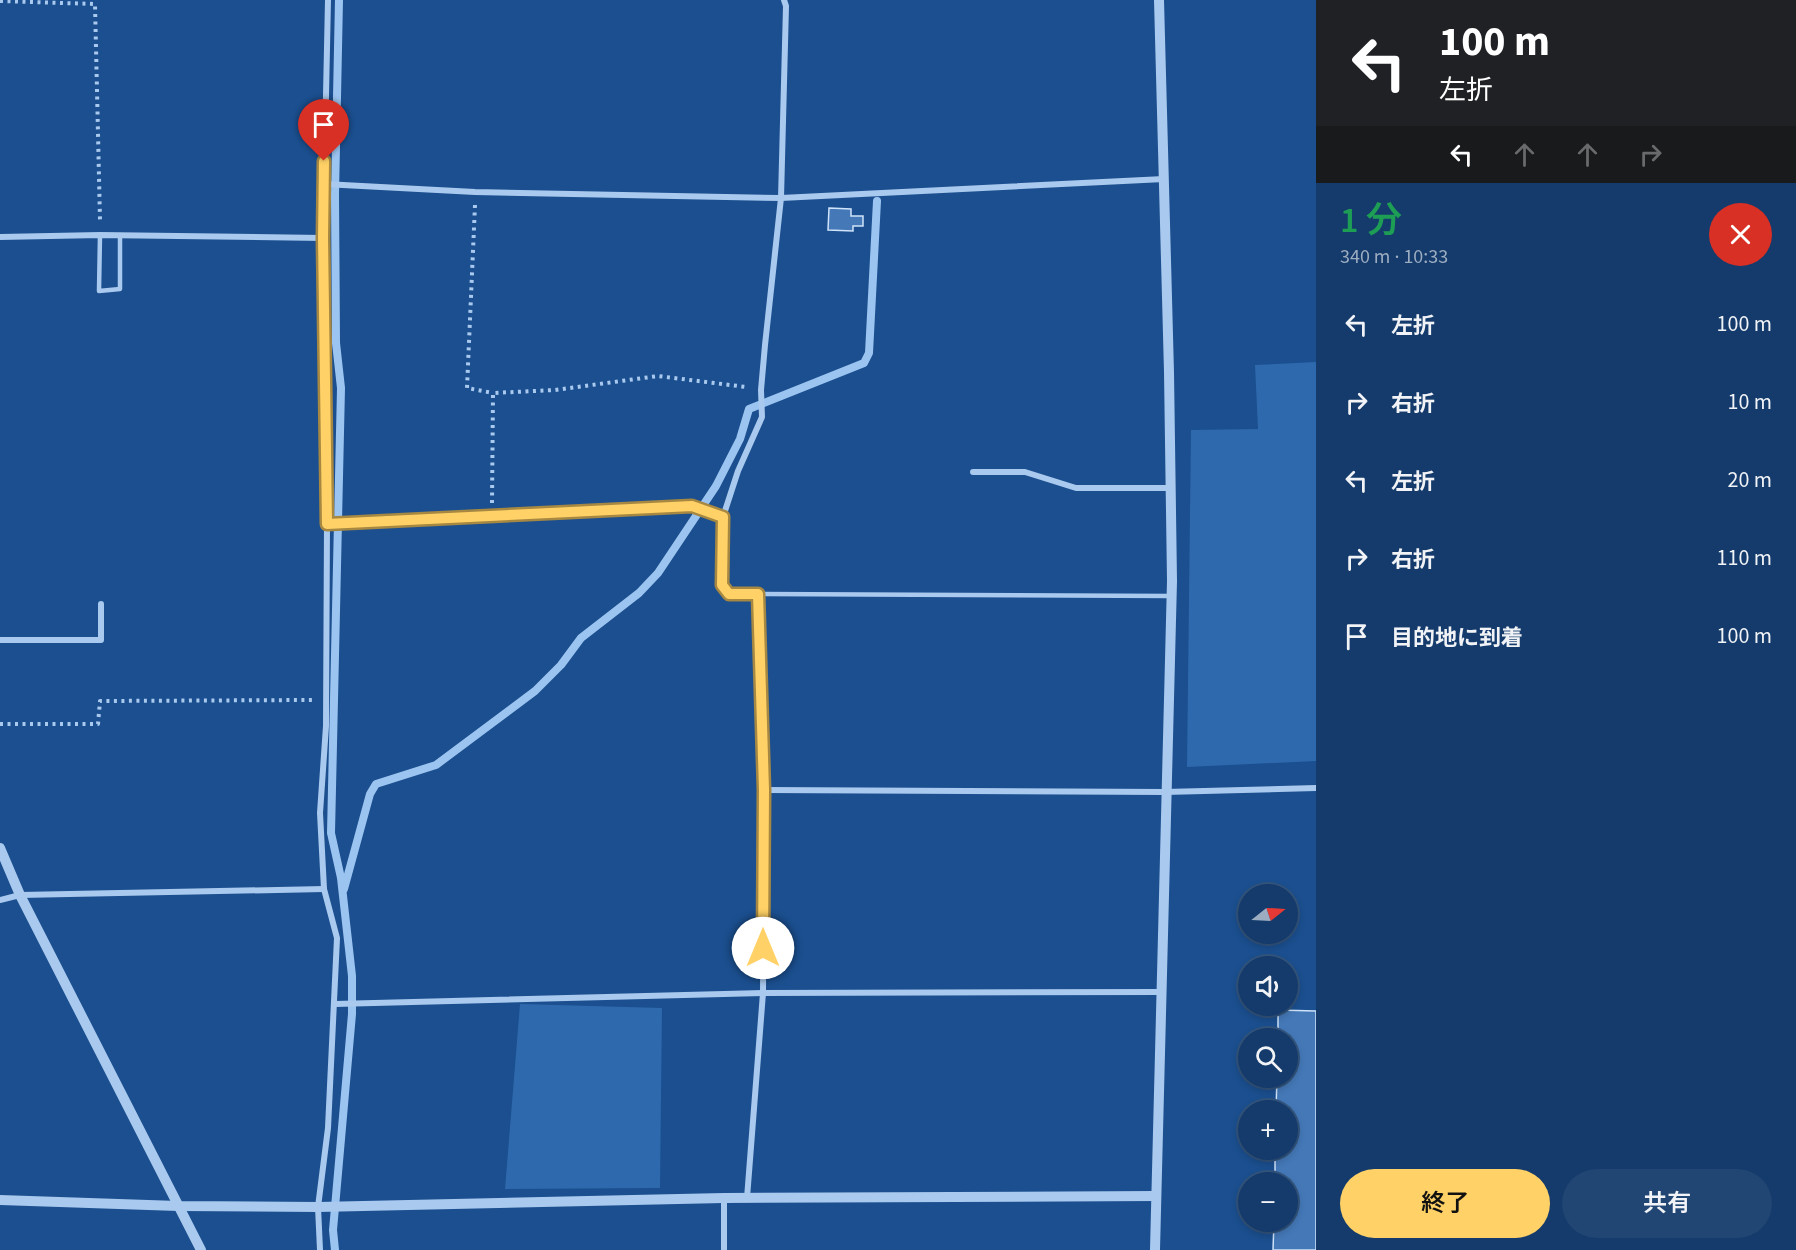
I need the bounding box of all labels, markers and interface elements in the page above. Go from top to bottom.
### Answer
text: 100 m [1439,12,1550,72]
icon: left [1340,24,1418,102]
text: 左折 [1439,71,1493,110]
pin [298,99,349,161]
icon: arrive [307,108,340,141]
icon: left [1445,138,1478,171]
icon: ahead [1508,138,1541,171]
icon: ahead [1571,138,1604,171]
icon: right [1634,138,1667,171]
text: 1 分 [1340,195,1402,246]
button: close [1709,203,1772,266]
text: 340 m · 10:33 [1340,243,1448,271]
icon: left [1340,308,1373,341]
text: 100 m [1717,308,1772,340]
text: 左折 [1391,310,1435,342]
icon: right [1340,386,1373,419]
text: 10 m [1727,386,1772,418]
text: 右折 [1391,388,1435,420]
icon: left [1340,464,1373,497]
text: 20 m [1727,464,1772,496]
text: 左折 [1391,466,1435,498]
icon: right [1340,542,1373,575]
text: 110 m [1717,542,1772,574]
text: 右折 [1391,544,1435,576]
icon: arrive [1340,620,1373,653]
text: 100 m [1717,620,1772,652]
text: 目的地に到着 [1391,622,1523,654]
north arrow [1238,884,1298,944]
map controls [1238,884,1298,1232]
position arrow [731,916,795,980]
button: sound [1238,956,1298,1016]
button: search [1238,1028,1298,1088]
button: + [1238,1100,1298,1160]
button: 終了 [1340,1169,1550,1238]
button: 共有 [1562,1169,1772,1238]
button: − [1238,1172,1298,1232]

